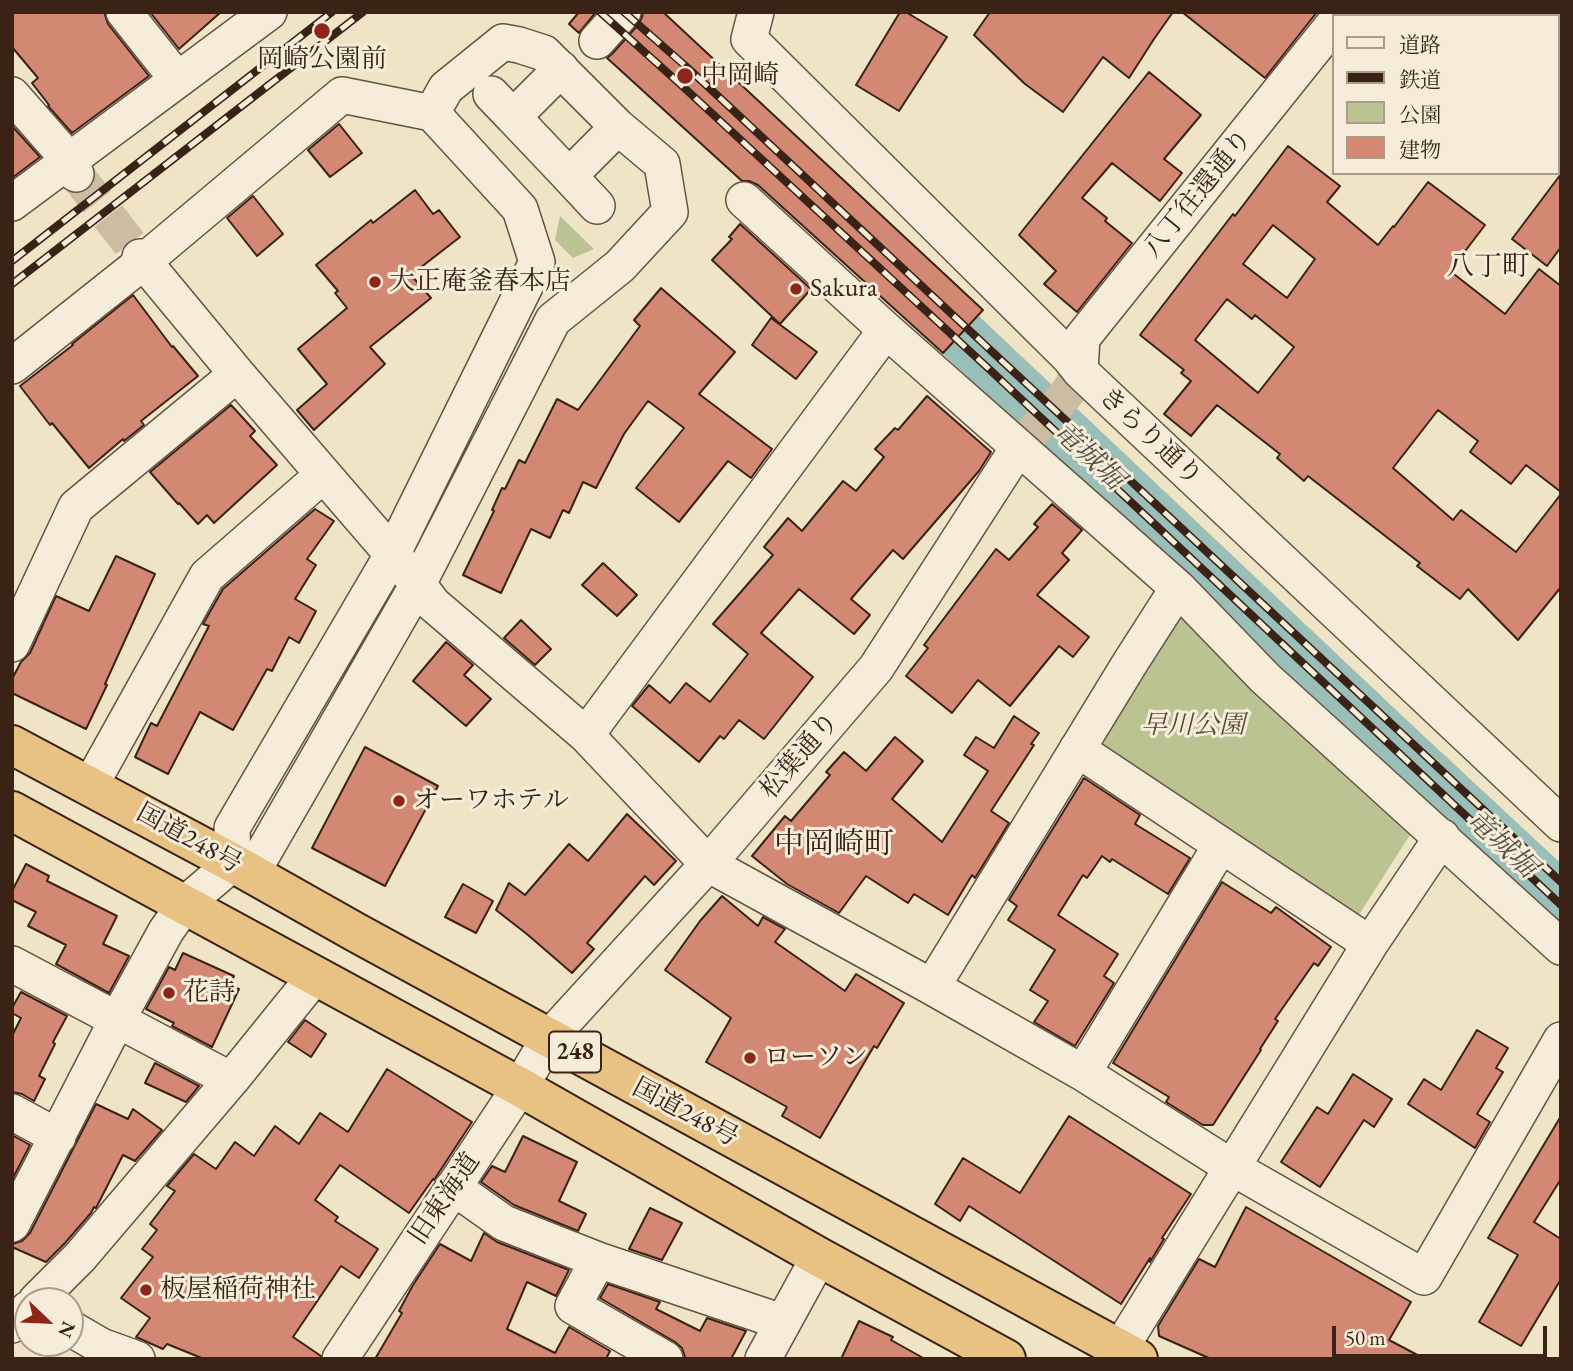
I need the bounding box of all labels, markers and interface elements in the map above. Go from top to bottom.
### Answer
legend [1332,14,1559,175]
marker: 岡崎公園前 [312,21,332,41]
text: 道路 [1399,31,1441,58]
place label: 岡崎公園前 [257,44,387,76]
place label: 中岡崎 [701,60,779,92]
marker: 中岡崎 [675,66,695,86]
text: 鉄道 [1399,66,1441,93]
text: 公園 [1399,101,1441,128]
street label: 八丁往還通り [1137,124,1259,264]
text: 建物 [1399,136,1441,163]
district label: 八丁町 [1446,250,1530,284]
place label: 大正庵釜春本店 [389,266,571,298]
place label: Sakura [810,273,877,305]
marker: 大正庵釜春本店 [367,274,383,290]
marker: Sakura [788,281,804,297]
street label: きらり通り [1092,381,1208,493]
water label: 竜城堀 [1046,415,1130,497]
street label: 松葉通り [754,707,846,805]
park label: 早川公園 [1141,710,1245,742]
place label: オーワホテル [413,785,569,817]
marker: オーワホテル [391,793,407,809]
street label: 国道248号 [131,797,247,881]
water label: 竜城堀 [1459,803,1543,885]
district label: 中岡崎町 [774,827,894,863]
place label: 花詩 [183,977,235,1009]
marker: 花詩 [161,985,177,1001]
road number: 248 [549,1032,601,1072]
place label: ローソン [764,1042,868,1074]
marker: ローソン [742,1050,758,1066]
street label: 国道248号 [627,1072,743,1154]
street label: 旧東海道 [403,1147,487,1251]
place label: 板屋稲荷神社 [160,1274,316,1306]
marker: 板屋稲荷神社 [138,1282,154,1298]
north arrow [14,1287,84,1357]
scale bar [1335,1312,1550,1356]
text: N [52,1318,81,1342]
text: 50 m [1345,1324,1386,1351]

